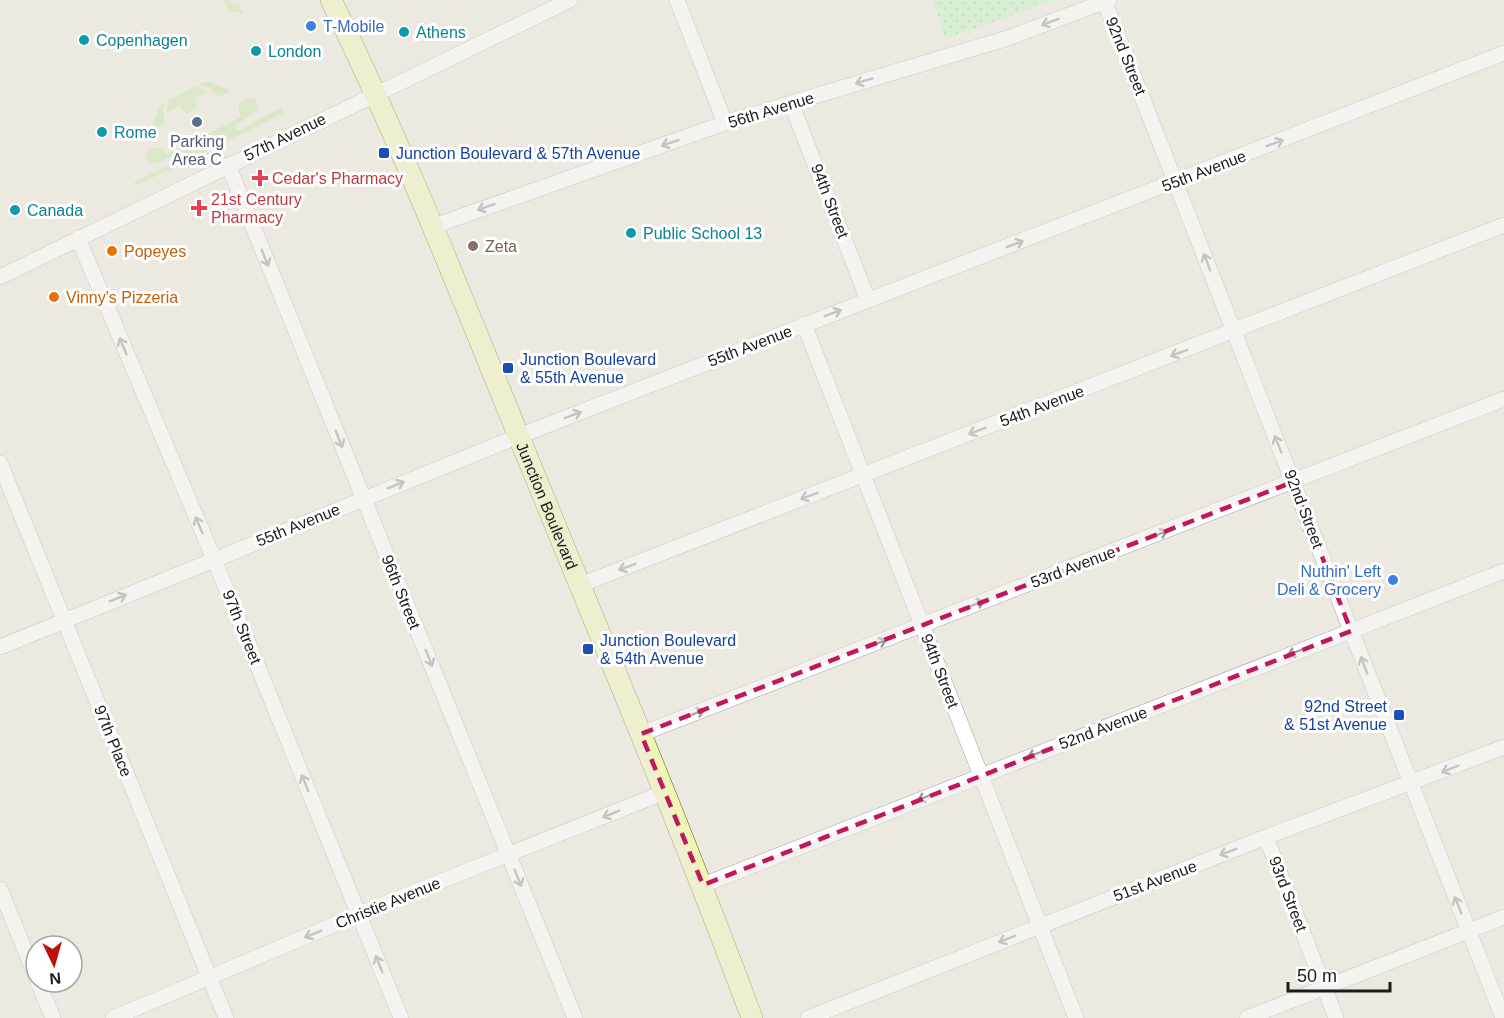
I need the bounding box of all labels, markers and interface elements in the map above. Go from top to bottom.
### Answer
street label: 92nd Street [1103,14,1150,98]
place label: T-Mobile [323,18,384,35]
one-way arrow [1041,18,1060,29]
marker: T-Mobile [304,19,318,33]
place label: Athens [416,24,466,41]
marker: Athens [397,25,411,39]
place label: Copenhagen [96,32,188,49]
marker: Copenhagen [77,33,91,47]
place label: London [268,43,321,60]
marker: London [249,44,263,58]
one-way arrow [855,76,874,87]
street label: 56th Avenue [726,89,816,131]
street label: 57th Avenue [241,110,329,164]
marker: Parking Area C [190,115,204,129]
place label: Rome [114,124,157,141]
marker: Rome [95,125,109,139]
place label: Parking Area C [170,133,224,168]
one-way arrow [1266,137,1284,148]
one-way arrow [661,138,680,149]
place label: Junction Boulevard & 57th Avenue [396,145,640,162]
marker: Junction Boulevard & 57th Avenue [377,146,391,160]
street label: 55th Avenue [1160,147,1249,195]
street label: 94th Street [808,161,852,241]
place label: Cedar's Pharmacy [272,170,403,187]
marker: Cedar's Pharmacy [253,171,267,185]
place label: 21st Century Pharmacy [211,191,302,226]
marker: 21st Century Pharmacy [192,201,206,215]
place label: Canada [27,202,83,219]
marker: Canada [8,203,22,217]
one-way arrow [477,203,496,214]
place label: Public School 13 [643,225,762,242]
marker: Public School 13 [624,226,638,240]
one-way arrow [1005,237,1024,248]
place label: Zeta [485,238,517,255]
marker: Zeta [466,239,480,253]
place label: Popeyes [124,243,186,260]
marker: Popeyes [105,244,119,258]
one-way arrow [261,249,272,267]
one-way arrow [1201,254,1212,272]
place label: Vinny's Pizzeria [66,289,178,306]
marker: Vinny's Pizzeria [47,290,61,304]
one-way arrow [823,307,842,318]
street label: 55th Avenue [706,322,795,370]
one-way arrow [117,337,129,355]
one-way arrow [1170,349,1189,360]
place label: Junction Boulevard & 55th Avenue [520,351,656,386]
marker: Junction Boulevard & 55th Avenue [501,361,515,375]
street label: 54th Avenue [998,382,1087,430]
one-way arrow [563,409,582,420]
one-way arrow [969,426,987,437]
one-way arrow [334,429,345,448]
one-way arrow [1272,435,1283,454]
street label: Junction Boulevard [513,439,581,572]
street label: 92nd Street [1281,467,1327,551]
one-way arrow [386,479,405,490]
one-way arrow [800,491,819,502]
street label: 55th Avenue [254,500,342,549]
one-way arrow [193,516,204,534]
one-way arrow [1149,528,1167,539]
street label: 53rd Avenue [1028,543,1118,591]
street label: 96th Street [378,553,424,632]
one-way arrow [618,562,637,573]
place label: Nuthin' Left Deli & Grocery [1277,563,1382,598]
marker: Nuthin' Left Deli & Grocery [1386,573,1400,587]
street label: 97th Street [219,588,265,667]
one-way arrow [108,592,127,603]
one-way arrow [967,598,985,609]
street label: 94th Street [918,631,962,711]
place label: Junction Boulevard & 54th Avenue [600,632,736,667]
one-way arrow [868,636,887,647]
marker: Junction Boulevard & 54th Avenue [581,642,595,656]
one-way arrow [1287,647,1306,658]
one-way arrow [424,649,435,667]
one-way arrow [1358,656,1369,675]
place label: 92nd Street & 51st Avenue [1284,698,1388,733]
street label: 97th Place [91,703,135,779]
street label: 52nd Avenue [1056,703,1150,753]
one-way arrow [686,707,705,718]
marker: 92nd Street & 51st Avenue [1392,708,1406,722]
one-way arrow [1028,749,1046,760]
one-way arrow [1441,764,1459,775]
one-way arrow [299,775,310,793]
one-way arrow [918,792,936,803]
one-way arrow [602,809,620,820]
one-way arrow [1219,847,1238,858]
street label: 93rd Street [1266,854,1310,935]
street label: 51st Avenue [1111,857,1199,905]
one-way arrow [513,868,524,887]
street label: Christie Avenue [333,874,443,932]
one-way arrow [1452,896,1463,915]
one-way arrow [304,929,322,940]
north arrow [24,934,84,994]
one-way arrow [998,934,1017,945]
one-way arrow [373,955,384,974]
scale bar [1288,955,1390,993]
text: 50 m [1297,966,1337,986]
text: N [49,969,62,987]

